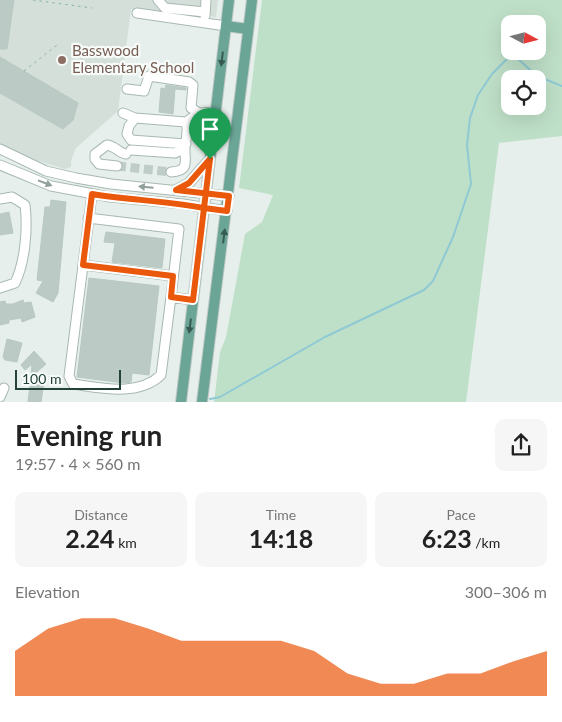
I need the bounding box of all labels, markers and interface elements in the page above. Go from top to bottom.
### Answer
north arrow [501,15,546,60]
map controls [501,15,546,115]
place label: Basswood Elementary School [72,41,194,76]
one-way arrow [218,51,226,67]
marker: Basswood Elementary School [56,54,68,66]
button: locate [501,70,546,115]
pin [189,108,231,159]
icon: arrive [196,115,224,143]
one-way arrow [38,179,53,187]
one-way arrow [137,183,153,191]
one-way arrow [220,227,228,243]
one-way arrow [186,318,194,334]
scale bar [15,367,121,390]
text: 100 m [22,370,61,387]
text: Evening run [15,418,162,452]
button: share [495,419,547,471]
text: 19:57 · 4 × 560 m [15,454,140,473]
text: Distance [74,506,128,523]
text: Time [266,506,296,523]
text: Pace [446,506,476,523]
text: 2.24 [65,523,115,553]
text: 14:18 [249,523,313,553]
text: 6:23 [422,523,472,553]
text: km [115,534,137,551]
text: /km [472,534,500,551]
text: Elevation [15,582,80,601]
text: 300–306 m [465,582,547,601]

